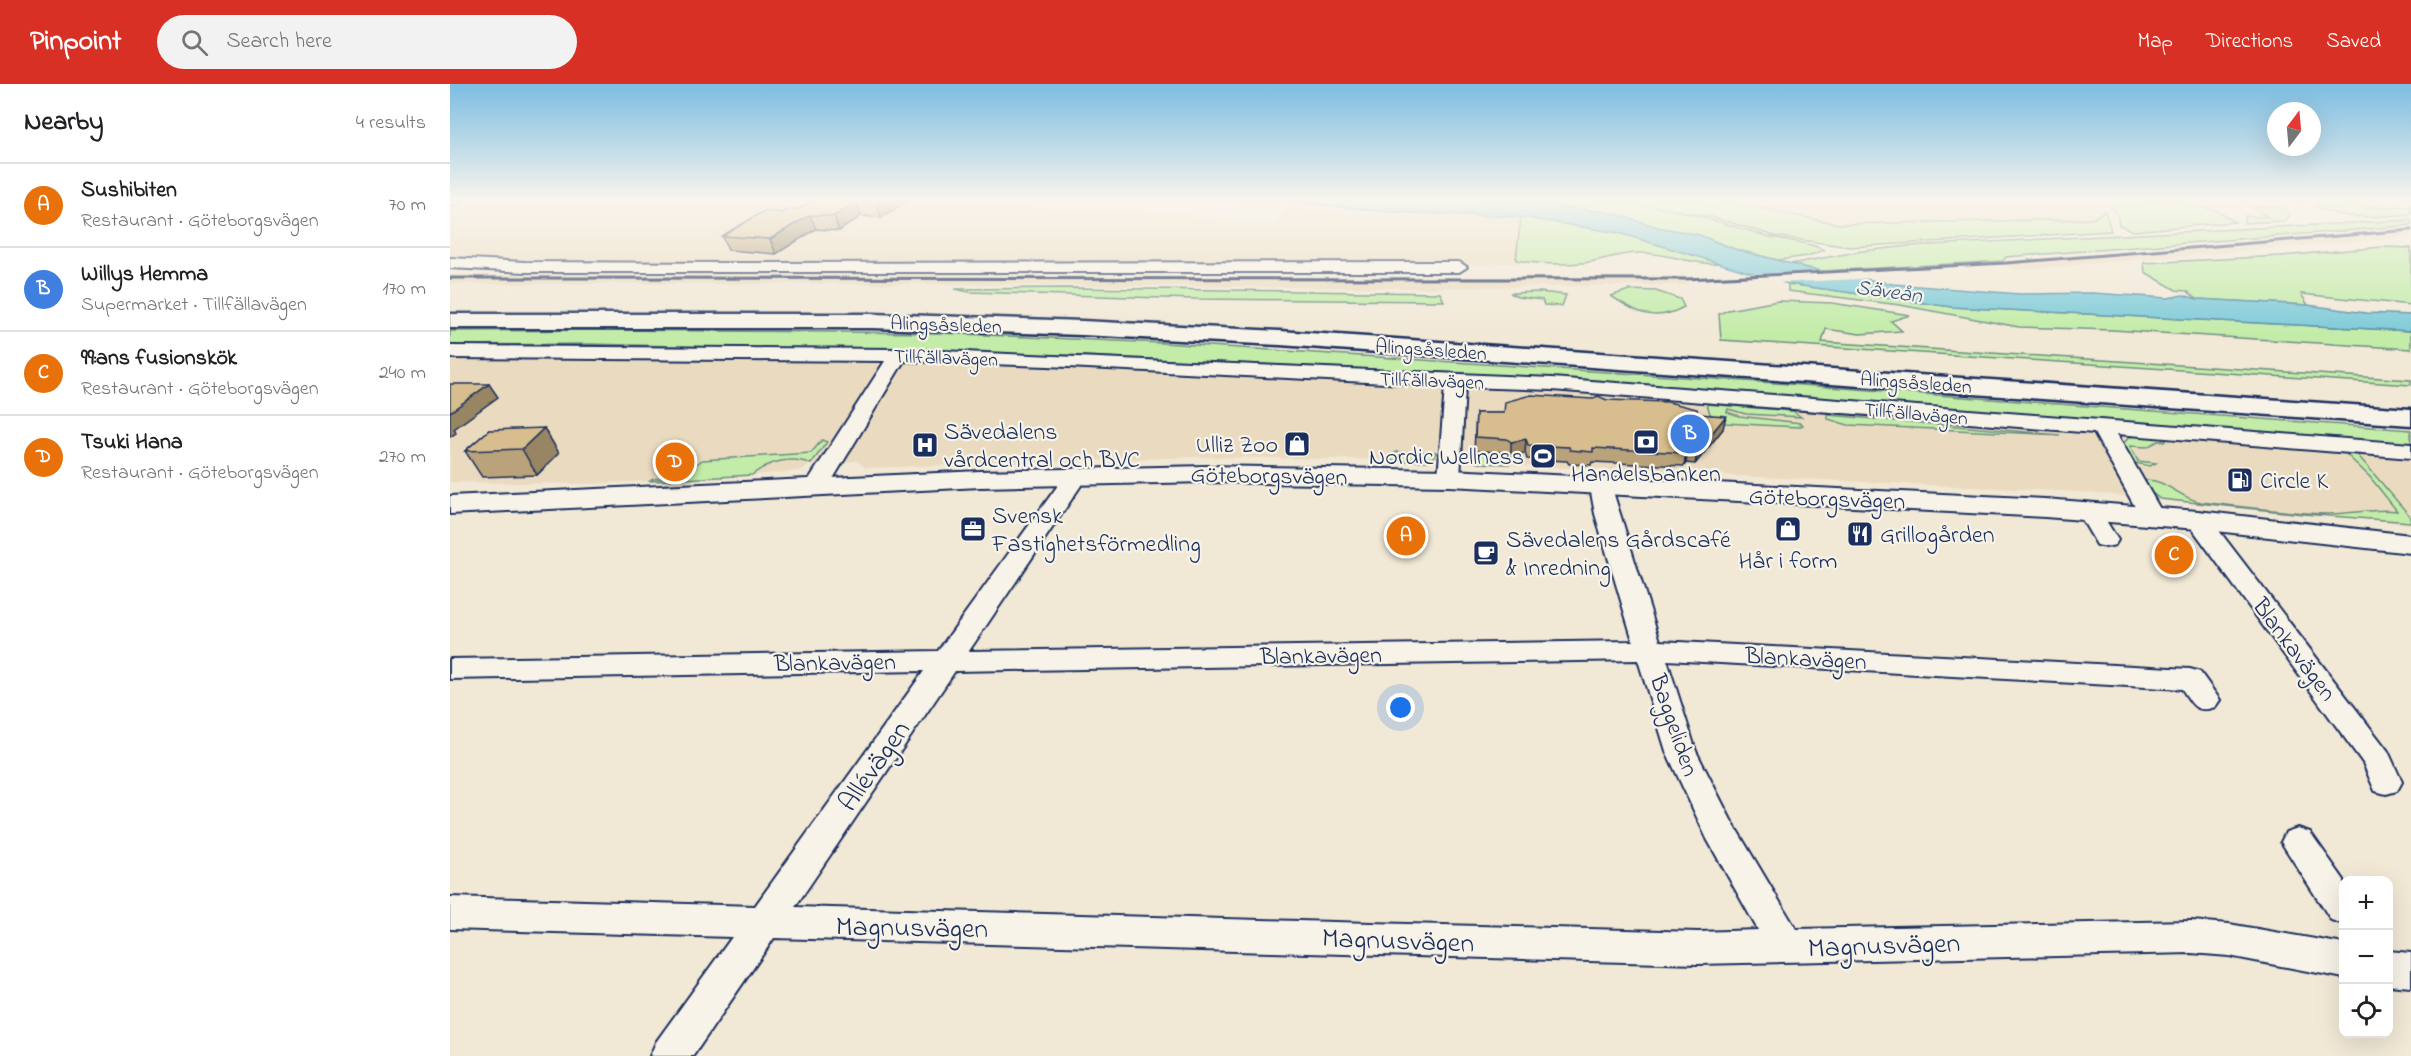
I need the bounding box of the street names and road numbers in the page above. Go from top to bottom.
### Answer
street label: Alingsåsleden [890,310,1002,344]
street label: Alingsåsleden [1374,333,1488,371]
street label: Tillfällavägen [893,343,999,377]
street label: Tillfällavägen [1379,366,1485,400]
street label: Alingsåsleden [1859,366,1973,404]
street label: Tillfällavägen [1862,396,1969,435]
street label: Göteborgsvägen [1190,459,1348,496]
street label: Göteborgsvägen [1748,480,1906,521]
street label: Blankavägen [2242,591,2344,710]
street label: Blankavägen [1259,639,1382,676]
street label: Blankavägen [1743,640,1868,681]
street label: Blankavägen [773,646,896,683]
street label: Baggeliden [1639,669,1706,782]
street label: Allévägen [829,713,922,821]
street label: Magnusvägen [835,908,989,951]
street label: Magnusvägen [1321,919,1475,966]
street label: Magnusvägen [1807,924,1961,971]

